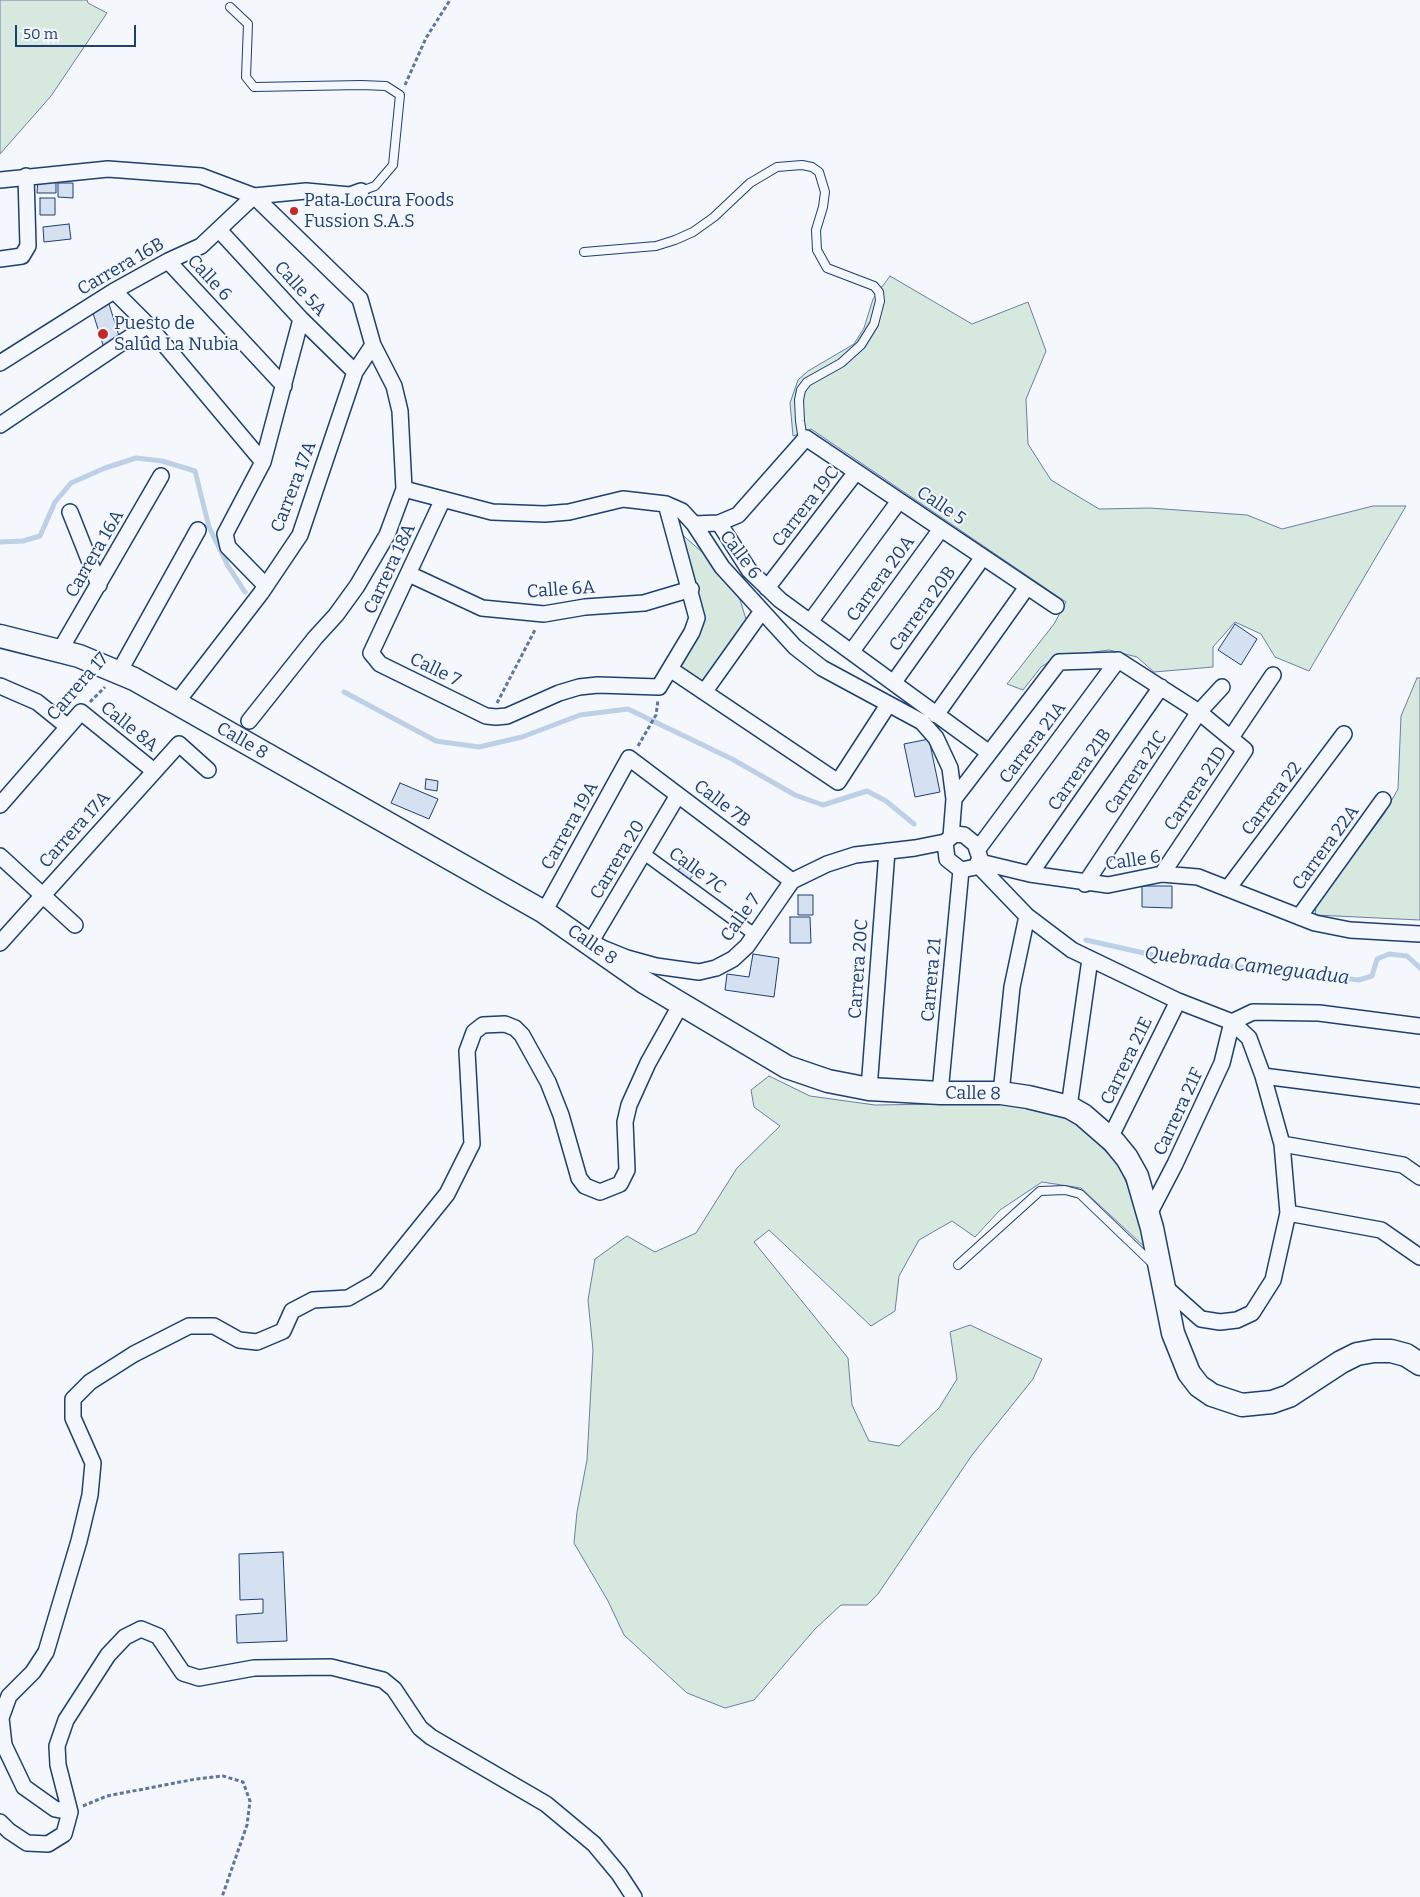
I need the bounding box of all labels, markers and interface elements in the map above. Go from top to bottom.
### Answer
scale bar [18,15,139,47]
text: 50 m [23,25,58,43]
place label: Pata Locura Foods Fussion S.A.S [304,190,454,232]
marker: Pata Locura Foods Fussion S.A.S [288,205,300,217]
street label: Carrera 16B [74,234,168,300]
street label: Calle 6 [182,250,236,306]
street label: Calle 5A [269,257,331,321]
place label: Puesto de Salud La Nubia [114,313,239,356]
marker: Puesto de Salud La Nubia [96,327,110,341]
street label: Carrera 17A [267,438,321,536]
street label: Carrera 19C [768,462,844,552]
street label: Calle 5 [912,482,970,530]
street label: Carrera 16A [61,506,129,602]
street label: Carrera 18A [360,520,420,618]
street label: Calle 6 [715,526,765,584]
street label: Carrera 20A [843,532,919,626]
street label: Carrera 20B [885,562,961,656]
street label: Calle 6A [526,577,596,603]
street label: Calle 7 [406,648,464,692]
street label: Carrera 17 [43,649,113,725]
street label: Calle 8A [96,697,162,757]
street label: Carrera 21A [995,698,1071,788]
street label: Calle 8 [212,718,272,764]
street label: Carrera 21B [1044,725,1116,815]
street label: Carrera 21C [1100,727,1172,819]
street label: Carrera 21D [1160,743,1232,835]
street label: Carrera 22 [1237,758,1307,840]
street label: Calle 7B [689,776,755,832]
street label: Carrera 19A [537,778,603,874]
street label: Carrera 17A [35,787,115,873]
street label: Carrera 22A [1288,801,1364,895]
street label: Carrera 20 [586,817,650,903]
street label: Calle 7C [664,843,730,899]
street label: Calle 6 [1104,846,1162,876]
street label: Calle 7 [716,890,766,946]
street label: Carrera 20C [845,918,873,1020]
street label: Calle 8 [563,920,621,970]
street label: Carrera 21 [918,937,946,1023]
water label: Quebrada Cameguadua [1143,942,1351,990]
street label: Carrera 21E [1096,1013,1158,1109]
street label: Carrera 21F [1149,1065,1209,1159]
street label: Calle 8 [945,1083,1001,1105]

